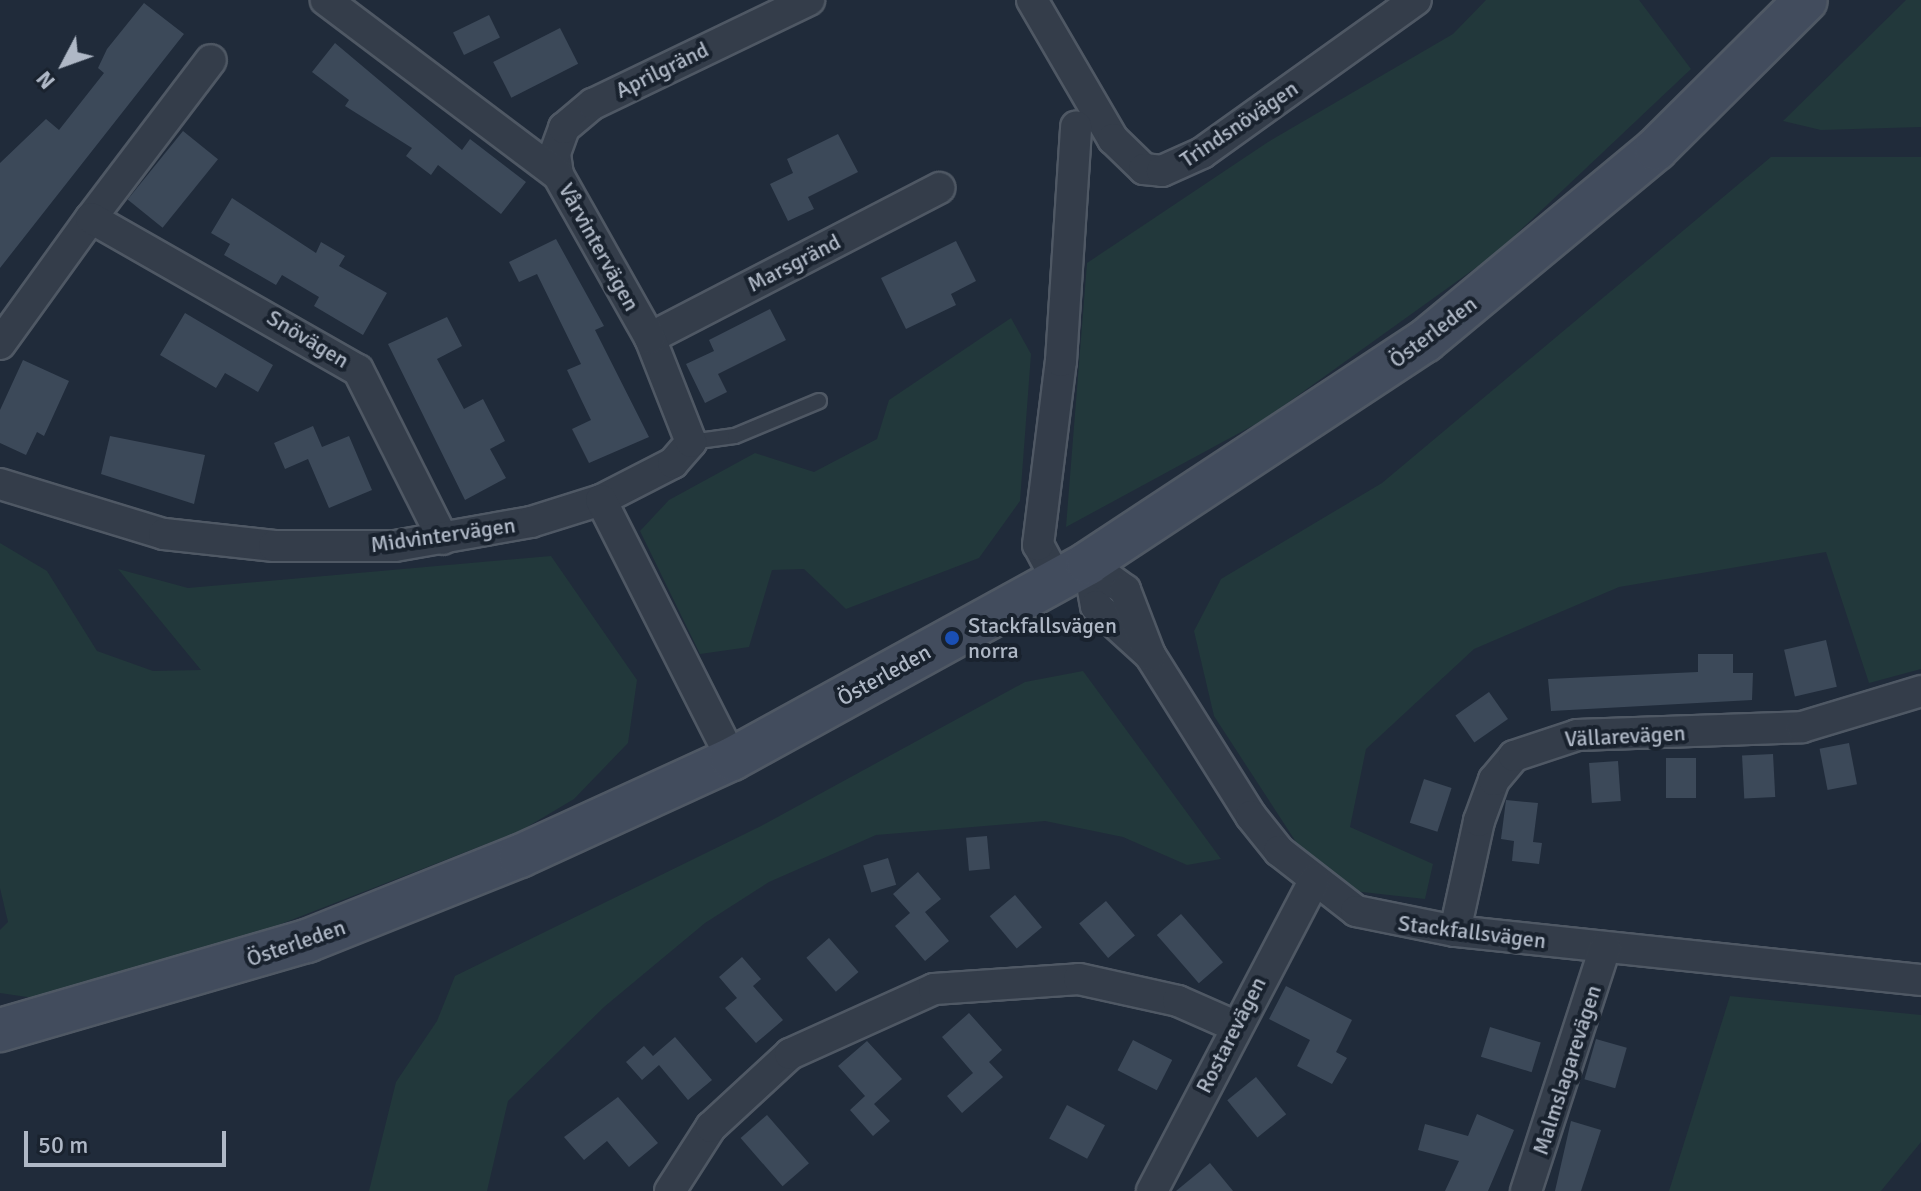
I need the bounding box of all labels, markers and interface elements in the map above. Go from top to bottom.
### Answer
north arrow [24,24,104,104]
street label: Aprilgränd [611,36,713,104]
text: N [30,65,61,95]
street label: Trindsnövägen [1175,75,1303,173]
street label: Vårvintervägen [553,178,645,316]
street label: Marsgränd [743,228,845,298]
street label: Österleden [1384,291,1482,373]
street label: Snövägen [262,304,354,374]
street label: Midvintervägen [369,512,517,558]
place label: Stackfallsvägen norra [968,612,1117,664]
marker: Stackfallsvägen norra [943,629,961,647]
street label: Österleden [833,639,935,711]
street label: Vällarevägen [1564,720,1686,752]
street label: Stackfallsvägen [1397,910,1547,954]
street label: Österleden [243,914,349,972]
street label: Rostarevägen [1190,972,1272,1098]
street label: Malmslagarevägen [1527,982,1607,1158]
scale bar [28,1115,230,1165]
text: 50 m [38,1130,88,1160]

